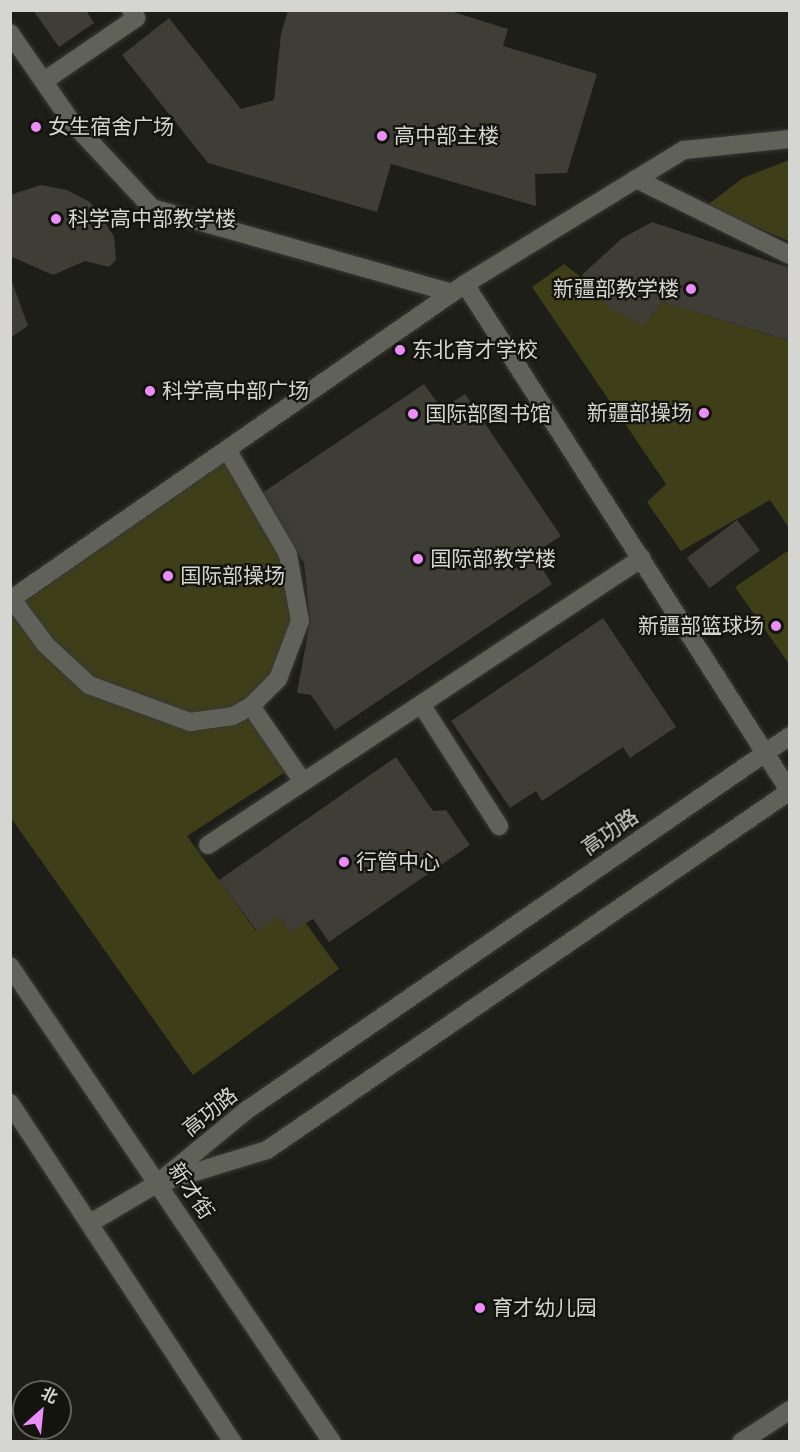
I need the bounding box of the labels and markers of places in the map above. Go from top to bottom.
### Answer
place label: 女生宿舍广场 [48,114,174,140]
marker: 女生宿舍广场 [29,120,43,134]
place label: 高中部主楼 [394,123,499,149]
marker: 高中部主楼 [375,129,389,143]
place label: 科学高中部教学楼 [68,206,236,232]
marker: 科学高中部教学楼 [49,212,63,226]
place label: 新疆部教学楼 [553,276,679,302]
marker: 新疆部教学楼 [684,282,698,296]
place label: 东北育才学校 [412,337,538,363]
marker: 东北育才学校 [393,343,407,357]
place label: 科学高中部广场 [162,378,309,404]
marker: 科学高中部广场 [143,384,157,398]
place label: 新疆部操场 [587,400,692,426]
place label: 国际部图书馆 [425,401,551,427]
marker: 新疆部操场 [697,406,711,420]
marker: 国际部图书馆 [406,407,420,421]
place label: 国际部教学楼 [430,546,556,572]
marker: 国际部教学楼 [411,552,425,566]
place label: 国际部操场 [180,563,285,589]
marker: 国际部操场 [161,569,175,583]
place label: 新疆部篮球场 [638,613,764,639]
marker: 新疆部篮球场 [769,619,783,633]
place label: 行管中心 [356,849,440,875]
marker: 行管中心 [337,855,351,869]
place label: 育才幼儿园 [492,1295,597,1321]
marker: 育才幼儿园 [473,1301,487,1315]

